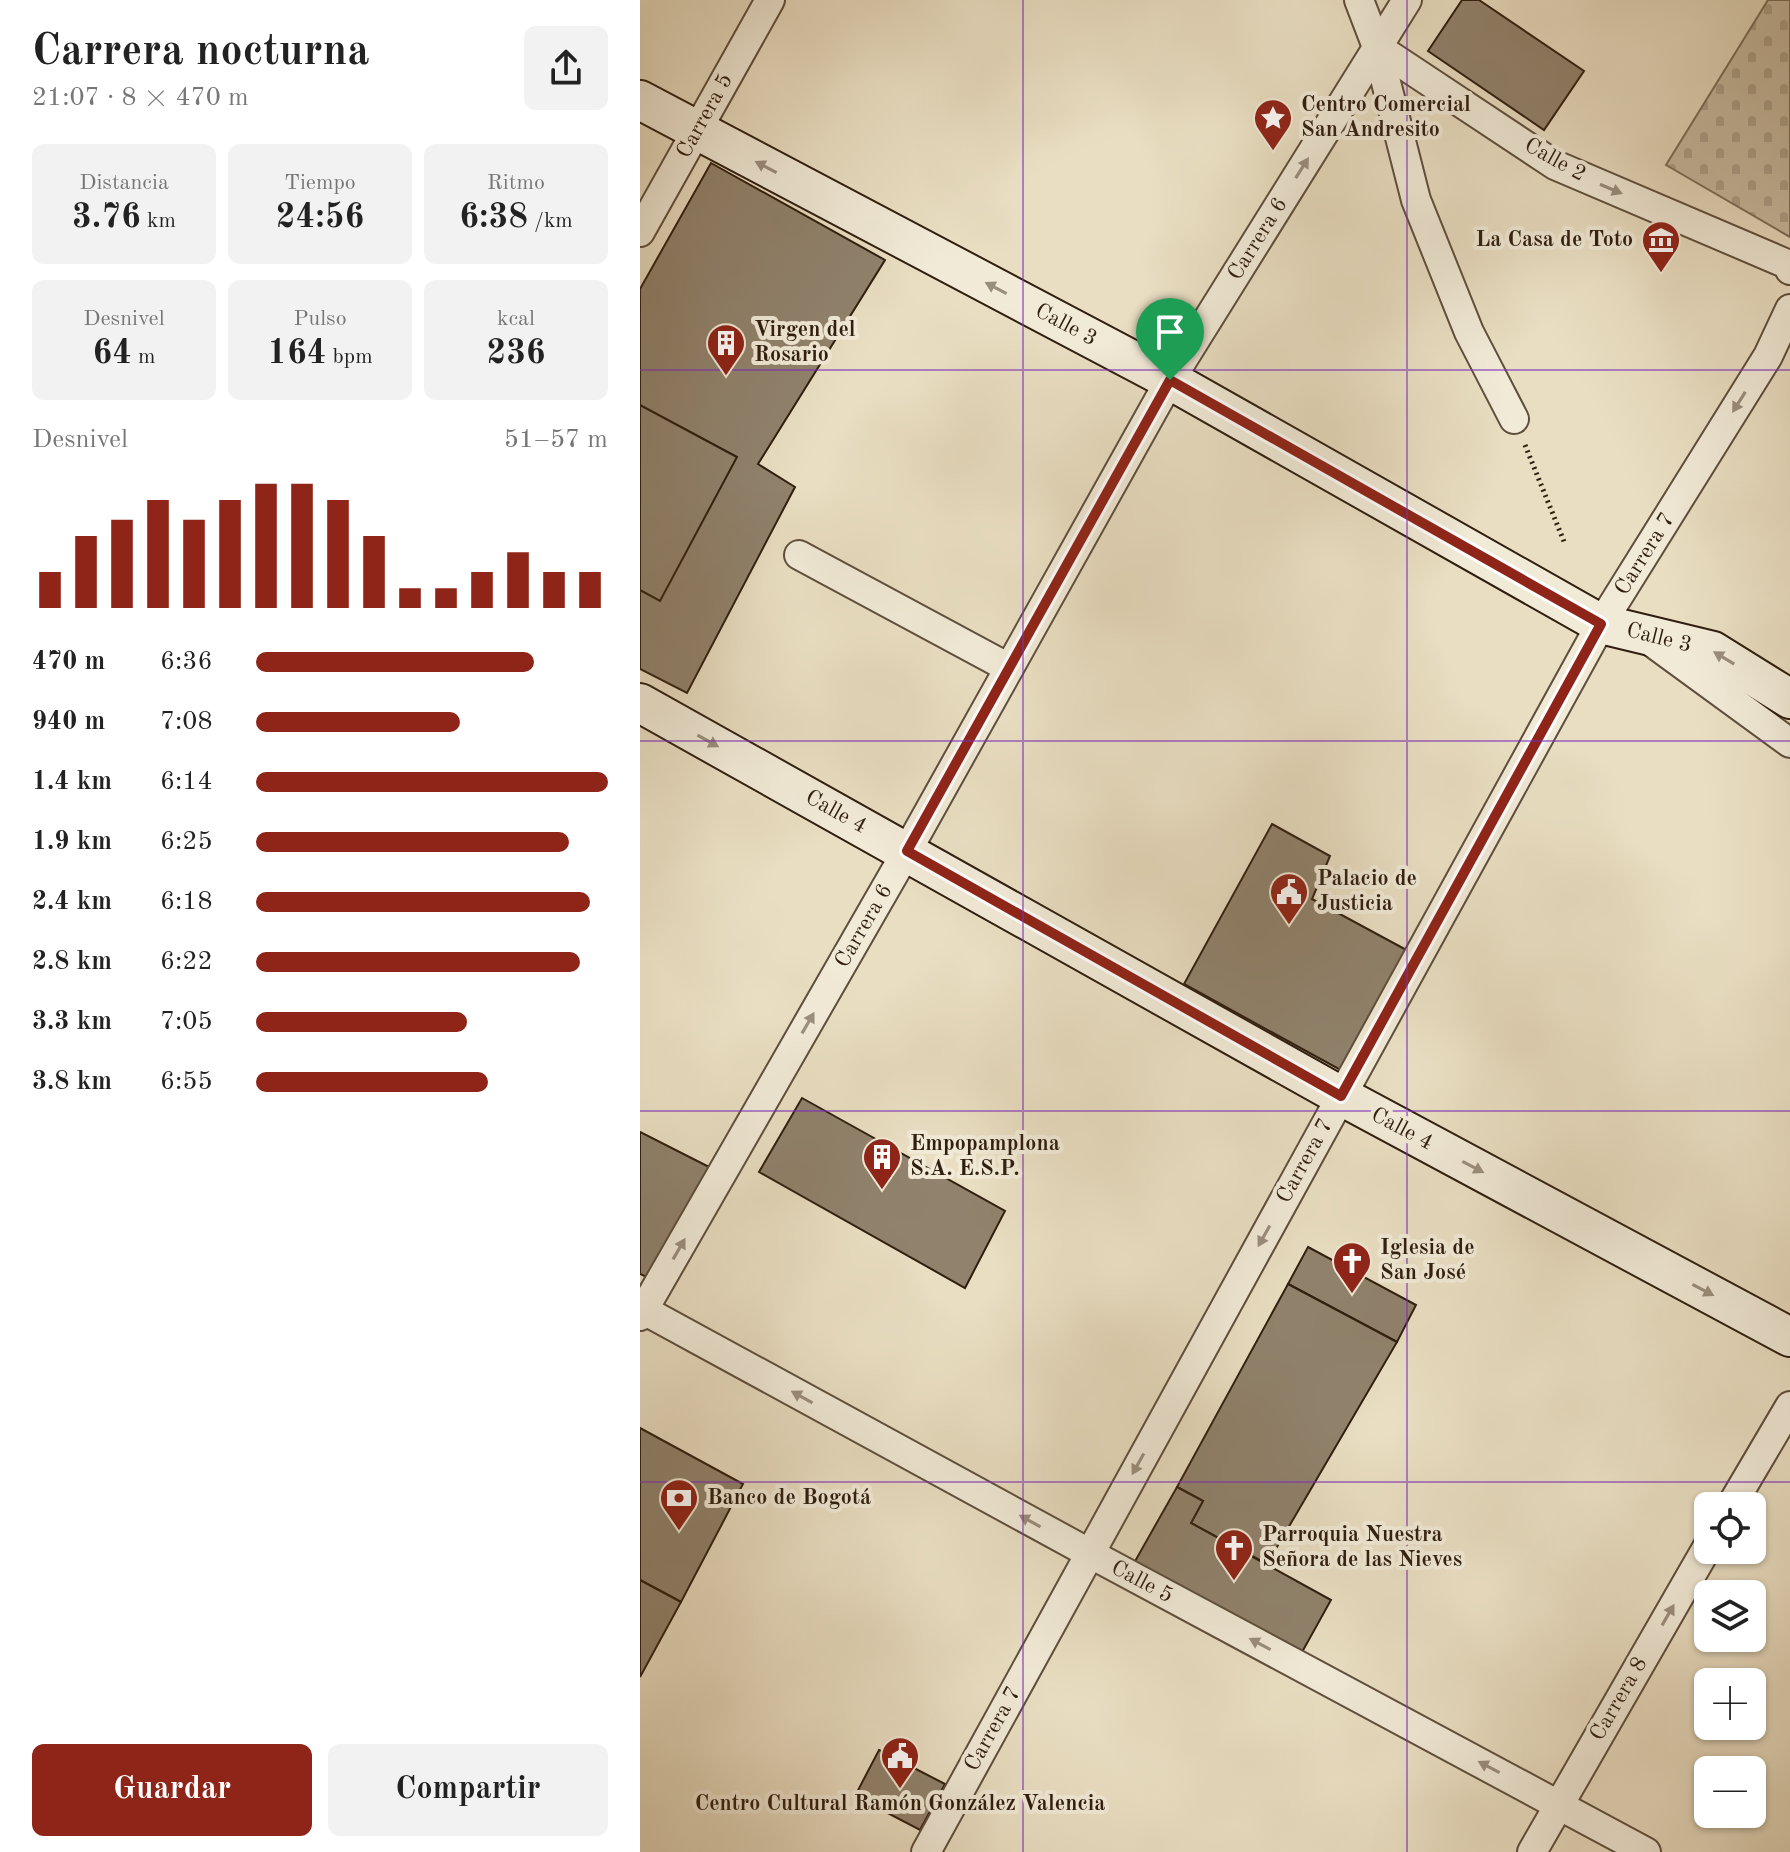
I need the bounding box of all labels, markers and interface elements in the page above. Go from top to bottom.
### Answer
button: share [524,26,608,110]
text: Carrera nocturna [32,30,369,74]
street label: Carrera 5 [673,70,737,162]
text: 21:07 · 8 × 470 m [32,85,249,111]
place label: Centro Comercial San Andresito [1301,94,1471,141]
place icon: Centro Comercial San Andresito [1252,97,1294,152]
street label: Calle 2 [1521,134,1589,186]
one-way arrow [1295,157,1309,179]
one-way arrow [754,161,777,174]
text: Distancia [79,172,169,194]
text: Tiempo [284,172,356,194]
text: Ritmo [487,172,545,194]
one-way arrow [1599,182,1623,195]
street label: Carrera 6 [1224,194,1292,284]
text: 3.76 [72,201,141,235]
text: 24:56 [276,201,364,235]
text: 6:38 [459,201,528,235]
text: km [141,210,176,232]
text: /km [528,210,573,232]
museum icon: La Casa de Toto [1640,219,1682,274]
place label: La Casa de Toto [1476,229,1633,251]
one-way arrow [985,282,1007,296]
pin [1136,298,1204,380]
street label: Calle 3 [1031,300,1101,350]
text: Desnivel [83,308,165,330]
text: Pulso [293,308,347,330]
text: kcal [497,308,535,330]
icon: arrive [1148,310,1192,354]
place label: Virgen del Rosario [754,319,856,366]
building icon: Virgen del Rosario [705,322,747,377]
text: 64 [92,337,132,371]
text: 164 [267,337,326,371]
text: 236 [486,337,546,371]
text: m [132,346,156,368]
text: bpm [326,346,373,368]
one-way arrow [1733,391,1747,413]
text: Desnivel [32,427,128,453]
text: 51–57 m [504,427,608,453]
street label: Carrera 7 [1611,509,1679,599]
street label: Calle 3 [1624,619,1694,657]
text: 470 m [32,649,105,675]
text: 6:36 [160,649,213,675]
one-way arrow [1713,651,1735,665]
text: 940 m [32,709,105,735]
text: 7:08 [160,709,213,735]
one-way arrow [697,734,719,748]
text: 1.4 km [32,769,112,795]
text: 6:14 [160,769,213,795]
street label: Calle 4 [802,786,870,838]
text: 1.9 km [32,829,112,855]
text: 6:25 [160,829,213,855]
place label: Palacio de Justicia [1317,868,1417,915]
public building icon: Palacio de Justicia [1268,871,1310,926]
street label: Carrera 6 [831,880,897,972]
text: 2.4 km [32,889,112,915]
text: 6:18 [160,889,213,915]
text: 2.8 km [32,949,112,975]
text: 6:22 [160,949,213,975]
text: 3.3 km [32,1009,112,1035]
text: 7:05 [160,1009,213,1035]
one-way arrow [801,1012,815,1034]
text: 3.8 km [32,1069,112,1095]
text: 6:55 [160,1069,213,1095]
street label: Calle 4 [1367,1104,1437,1154]
street label: Carrera 7 [1273,1115,1337,1207]
place label: Empopamplona S.A. E.S.P. [910,1133,1060,1180]
building icon: Empopamplona S.A. E.S.P. [861,1136,903,1191]
one-way arrow [1462,1161,1485,1174]
one-way arrow [1257,1225,1271,1247]
place label: Iglesia de San José [1380,1237,1475,1284]
one-way arrow [672,1238,686,1260]
church icon: Iglesia de San José [1331,1240,1373,1295]
one-way arrow [1691,1284,1714,1297]
one-way arrow [791,1390,814,1403]
one-way arrow [1131,1452,1145,1475]
bank icon: Banco de Bogotá [658,1477,700,1532]
place label: Banco de Bogotá [707,1487,871,1509]
map controls [1694,1492,1766,1828]
button: locate [1694,1492,1766,1564]
one-way arrow [1019,1515,1042,1528]
place label: Parroquia Nuestra Señora de las Nieves [1262,1524,1462,1571]
church icon: Parroquia Nuestra Señora de las Nieves [1213,1527,1255,1582]
street label: Calle 5 [1107,1557,1177,1607]
button: layers [1694,1580,1766,1652]
one-way arrow [1661,1604,1675,1626]
one-way arrow [1248,1638,1271,1651]
street label: Carrera 8 [1586,1653,1652,1745]
button: + [1694,1668,1766,1740]
street label: Carrera 7 [961,1683,1025,1775]
public building icon: Centro Cultural Ramón González Valencia [879,1735,921,1790]
button: Guardar [32,1744,312,1836]
button: Compartir [328,1744,608,1836]
button: − [1694,1756,1766,1828]
one-way arrow [1478,1760,1500,1774]
place label: Centro Cultural Ramón González Valencia [695,1793,1105,1815]

